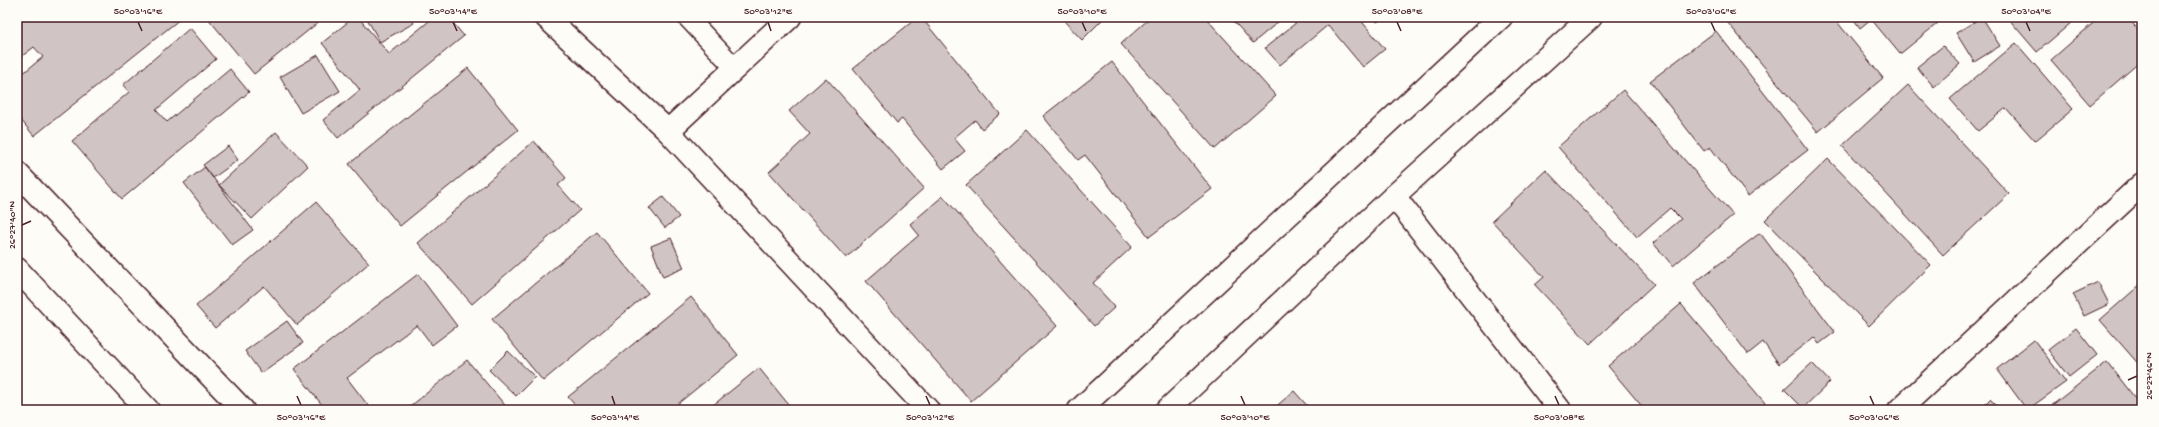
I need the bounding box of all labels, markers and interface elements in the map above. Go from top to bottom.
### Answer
text: 50°03'16"E [114,6,163,18]
text: 50°03'14"E [429,6,478,18]
text: 50°03'12"E [744,6,793,18]
text: 50°03'10"E [1058,6,1107,18]
text: 50°03'08"E [1372,6,1423,18]
text: 50°03'06"E [1686,6,1737,18]
text: 50°03'04"E [2001,6,2052,18]
text: 26°27'40"N [7,200,19,249]
text: 26°27'46"N [2144,352,2156,400]
text: 50°03'16"E [277,412,326,424]
text: 50°03'14"E [591,412,640,424]
text: 50°03'12"E [906,412,955,424]
text: 50°03'10"E [1221,412,1270,424]
text: 50°03'08"E [1534,412,1585,424]
text: 50°03'06"E [1849,412,1900,424]

